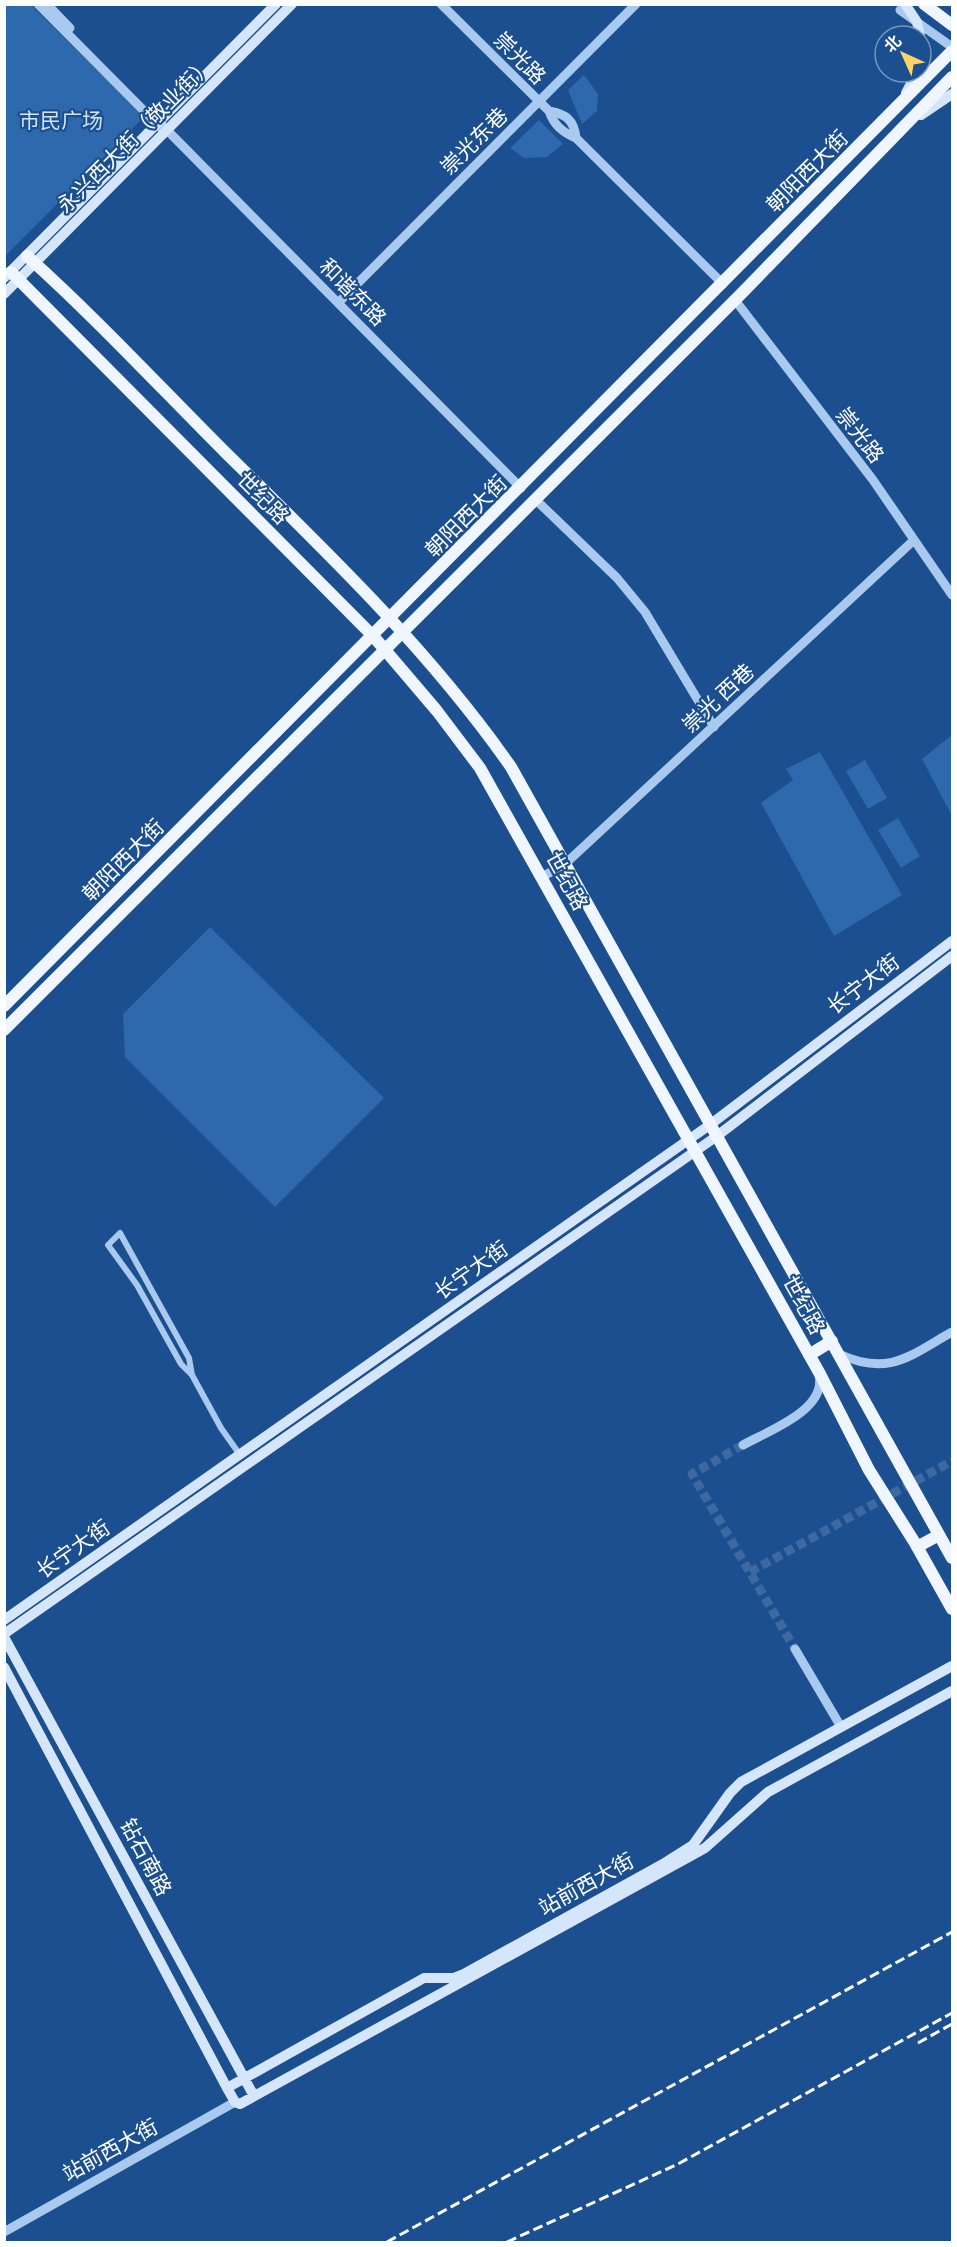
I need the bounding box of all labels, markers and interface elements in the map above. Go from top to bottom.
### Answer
north arrow [873,24,933,84]
street label: 崇光路 [489,27,551,89]
text: 北 [880,31,905,56]
street label: 永兴西大街（敬业街） [52,52,218,218]
street label: 崇光东巷 [435,102,513,180]
park label: 市民广场 [19,108,103,133]
street label: 朝阳西大街 [761,125,853,217]
street label: 和谐东路 [314,253,392,331]
street label: 崇光路 [831,402,889,468]
street label: 世纪路 [232,467,294,529]
street label: 朝阳西大街 [420,470,512,562]
street label: 崇光 西巷 [677,659,759,737]
street label: 朝阳西大街 [77,814,169,906]
street label: 世纪路 [541,847,593,915]
street label: 长宁大街 [822,949,904,1019]
street label: 长宁大街 [429,1236,513,1304]
street label: 世纪路 [778,1271,830,1339]
street label: 长宁大街 [31,1515,115,1583]
street label: 钻石南路 [115,1814,177,1900]
street label: 站前西大街 [534,1848,638,1920]
street label: 站前西大街 [58,2114,162,2186]

